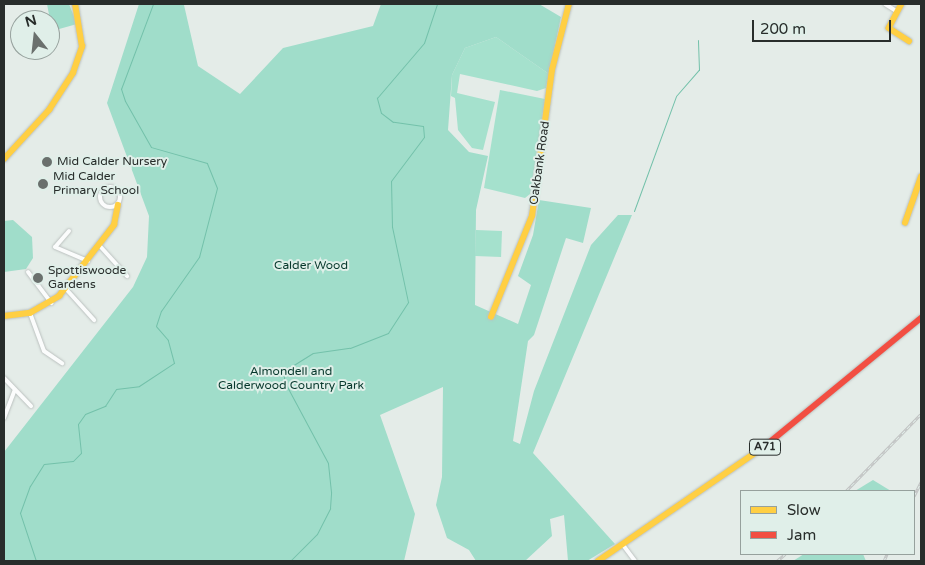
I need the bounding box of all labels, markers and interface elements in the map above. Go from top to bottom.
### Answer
north arrow [10,10,60,60]
scale bar [755,10,894,42]
text: N [23,11,39,31]
text: 200 m [760,20,806,38]
street label: Oakbank Road [527,120,553,206]
place label: Mid Calder Nursery [57,155,167,169]
marker: Mid Calder Nursery [41,156,53,168]
place label: Mid Calder Primary School [53,170,139,198]
marker: Mid Calder Primary School [37,178,49,190]
park label: Calder Wood [274,259,348,273]
place label: Spottiswoode Gardens [48,264,126,292]
marker: Spottiswoode Gardens [32,272,44,284]
park label: Almondell and Calderwood Country Park [218,365,364,393]
road number: A71 [749,438,781,456]
legend [740,490,915,555]
text: Slow [787,501,821,519]
text: Jam [787,526,816,544]

